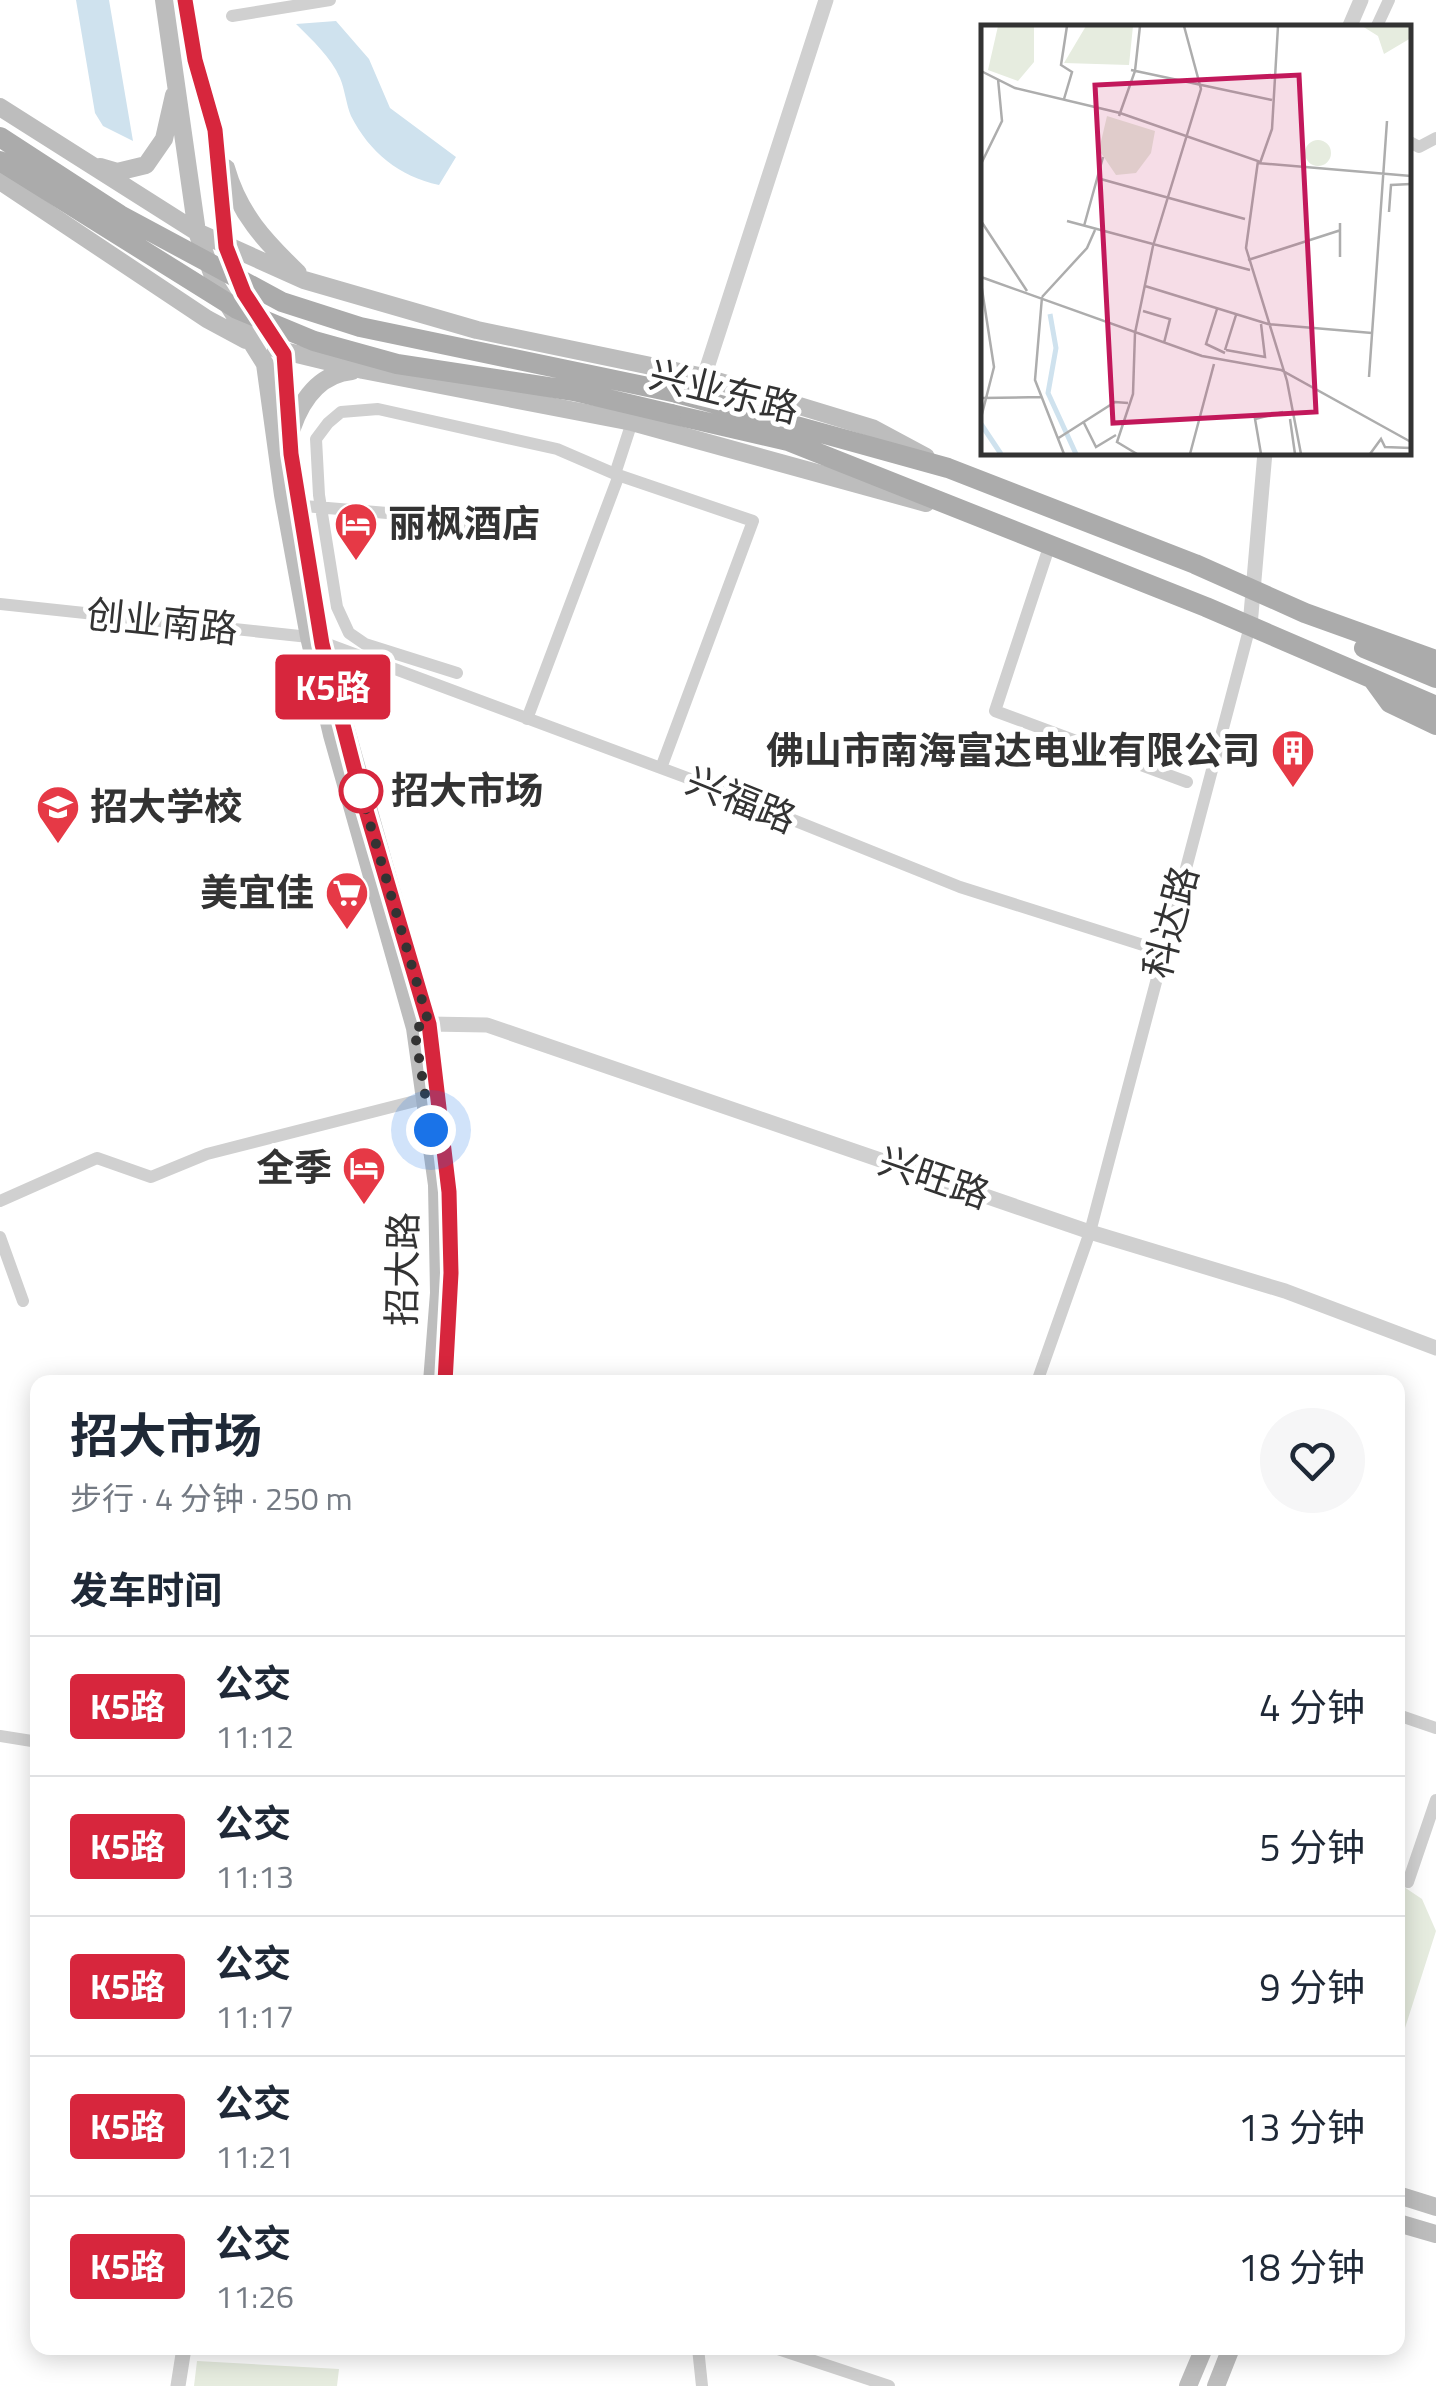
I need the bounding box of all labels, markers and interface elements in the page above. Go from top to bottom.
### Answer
inset map [981,25,1411,455]
street label: 兴业东路 [643,345,805,438]
place label: 丽枫酒店 [388,494,540,552]
hotel icon: 丽枫酒店 [333,501,379,562]
street label: 创业南路 [83,584,241,658]
line badge: K5路 [276,654,390,720]
text: K5路 [295,660,371,714]
place label: 佛山市南海富达电业有限公司 [766,721,1260,779]
building icon: 佛山市南海富达电业有限公司 [1270,728,1316,789]
street label: 兴福路 [678,751,805,847]
place label: 招大市场 [391,761,543,819]
marker: 招大市场 [340,770,382,812]
place label: 招大学校 [90,777,242,835]
school or university icon: 招大学校 [35,784,81,845]
street label: 科达路 [1127,859,1213,984]
place label: 美宜佳 [200,863,314,921]
supermarket icon: 美宜佳 [324,870,370,931]
your location [406,1105,456,1155]
street label: 兴旺路 [871,1131,998,1223]
place label: 全季 [256,1138,332,1196]
hotel icon: 全季 [341,1145,387,1206]
street label: 招大路 [372,1211,432,1326]
text: 招大市场 [70,1399,262,1472]
button: heart [1260,1408,1365,1513]
text: 步行 · 4 分钟 · 250 m [70,1474,353,1522]
text: 发车时间 [70,1561,222,1619]
text: 公交 [215,1654,291,1712]
text: 4 分钟 [1259,1678,1365,1736]
text: K5路 [90,1679,165,1733]
text: 11:12 [215,1712,294,1760]
text: 公交 [215,1794,291,1852]
text: 5 分钟 [1259,1818,1365,1876]
text: K5路 [90,1819,165,1873]
text: 11:13 [215,1852,294,1900]
text: 公交 [215,1934,291,1992]
text: 9 分钟 [1259,1958,1365,2016]
text: K5路 [90,1959,165,2013]
text: 11:17 [215,1992,294,2040]
text: 公交 [215,2074,291,2132]
text: 13 分钟 [1238,2098,1365,2156]
text: K5路 [90,2099,165,2153]
text: 11:21 [215,2132,294,2180]
text: 公交 [215,2214,291,2272]
text: 18 分钟 [1238,2238,1365,2296]
text: K5路 [90,2239,165,2293]
text: 11:26 [215,2272,294,2320]

